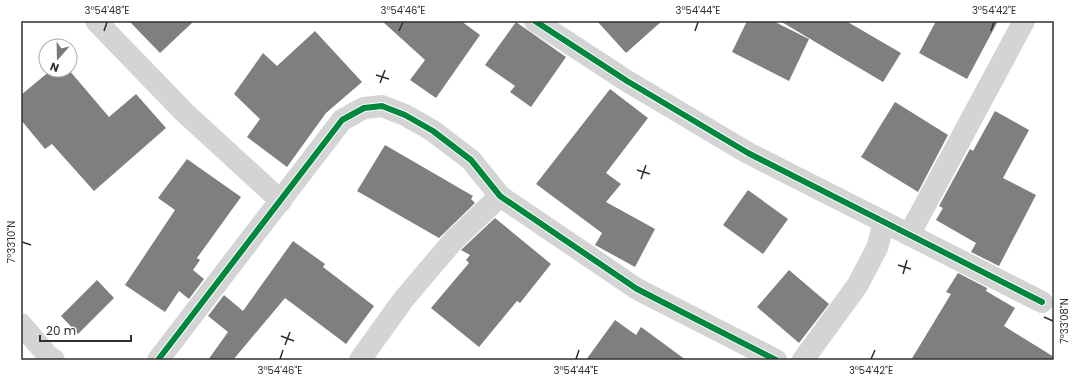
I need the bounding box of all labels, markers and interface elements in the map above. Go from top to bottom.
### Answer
text: 3°54'48"E [85,3,129,18]
text: 3°54'46"E [381,3,425,18]
text: 3°54'44"E [676,3,720,18]
text: 3°54'42"E [972,3,1016,18]
north arrow [38,38,78,78]
text: N [48,58,61,76]
text: 7°33'10"N [4,221,19,263]
text: 7°33'08"N [1057,298,1072,344]
scale bar [40,317,131,343]
text: 20 m [46,322,76,339]
text: 3°54'46"E [258,363,302,378]
text: 3°54'44"E [554,363,598,378]
text: 3°54'42"E [849,363,893,378]

